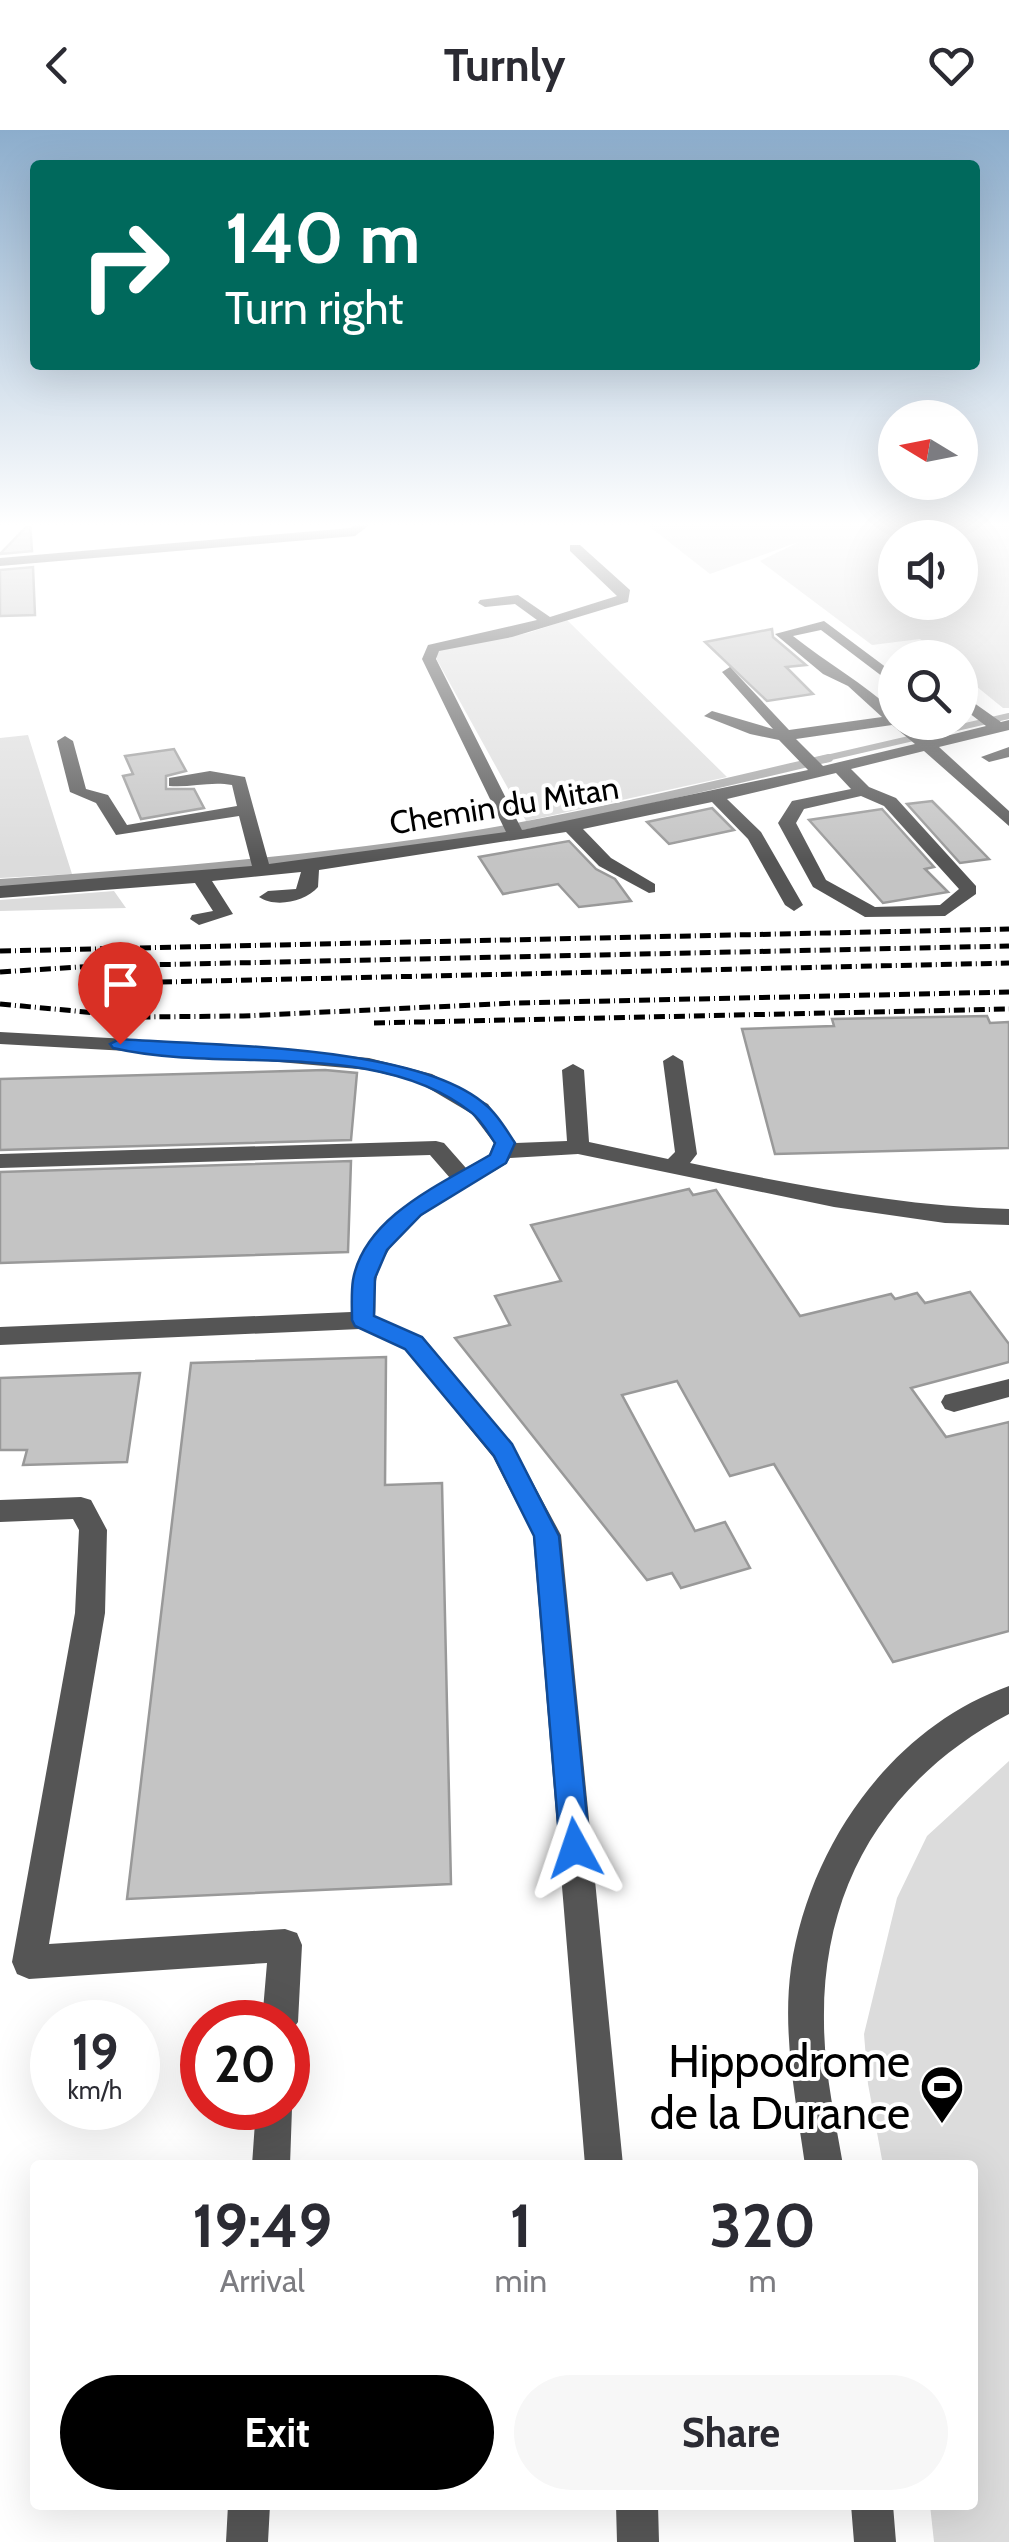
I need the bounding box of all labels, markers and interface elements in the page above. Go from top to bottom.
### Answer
icon: back [30,38,85,93]
text: Turnly [444,38,565,92]
icon: heart [924,38,979,93]
text: 140 m [225,195,420,281]
icon: right [60,200,190,330]
text: Turn right [225,281,404,335]
north arrow [878,400,978,500]
map controls [878,400,978,740]
button: sound [878,520,978,620]
button: search [878,640,978,740]
street label: Chemin du Mitan [387,768,621,842]
pin [78,942,163,1045]
icon: arrive [93,957,148,1012]
position arrow [523,1796,627,1900]
speed limit sign: 20 [180,2000,310,2130]
text: 19 [72,2022,118,2083]
place label: Hippodrome de la Durance [650,2034,910,2140]
sports icon: Hippodrome de la Durance [919,2064,965,2125]
text: km/h [68,2075,122,2105]
text: 19:49 [192,2189,332,2262]
text: 1 [510,2189,532,2262]
text: 320 [709,2189,816,2262]
text: Arrival [220,2261,305,2300]
text: min [494,2261,547,2300]
text: m [749,2261,777,2300]
button: Exit [60,2375,494,2490]
button: Share [514,2375,948,2490]

